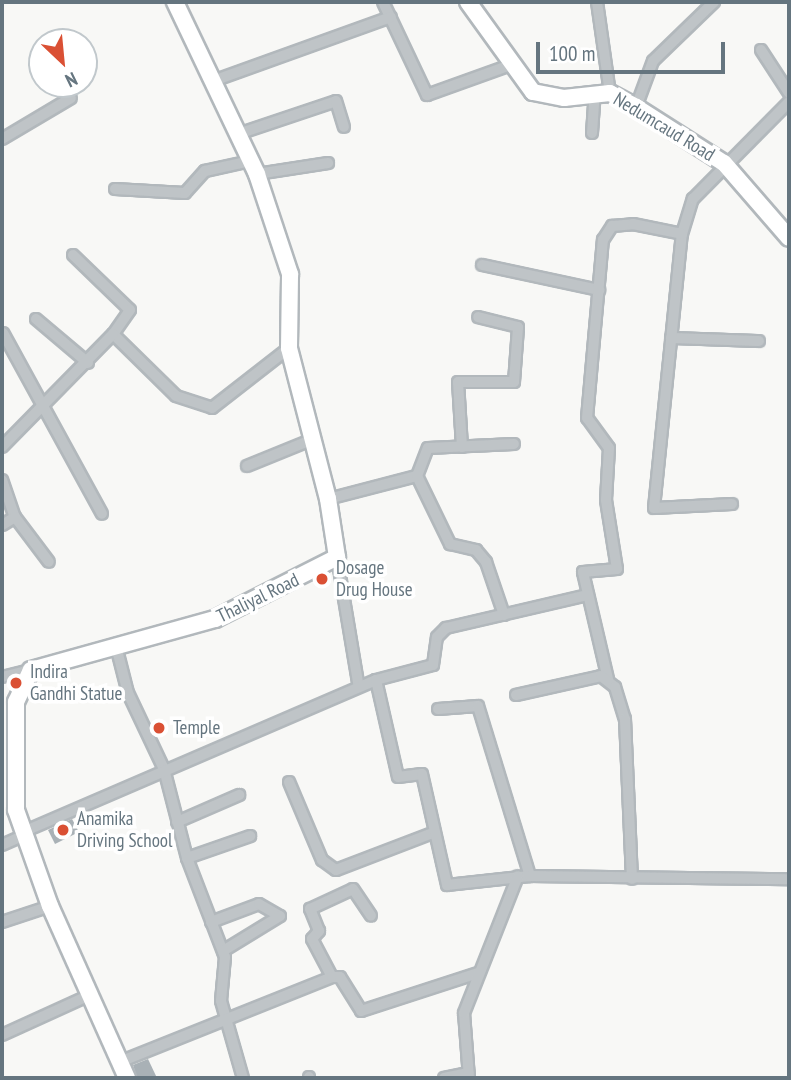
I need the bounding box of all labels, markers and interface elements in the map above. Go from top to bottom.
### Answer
north arrow [28,28,98,98]
scale bar [539,28,728,72]
text: 100 m [549,40,595,67]
text: N [61,67,81,93]
street label: Nedumcaud Road [609,88,719,166]
place label: Dosage Drug House [336,557,413,601]
street label: Thaliyal Road [213,568,303,628]
marker: Dosage Drug House [314,571,330,587]
place label: Indira Gandhi Statue [30,661,122,705]
marker: Indira Gandhi Statue [8,675,24,691]
place label: Temple [173,717,220,739]
marker: Temple [151,720,167,736]
place label: Anamika Driving School [77,808,172,852]
marker: Anamika Driving School [55,822,71,838]

